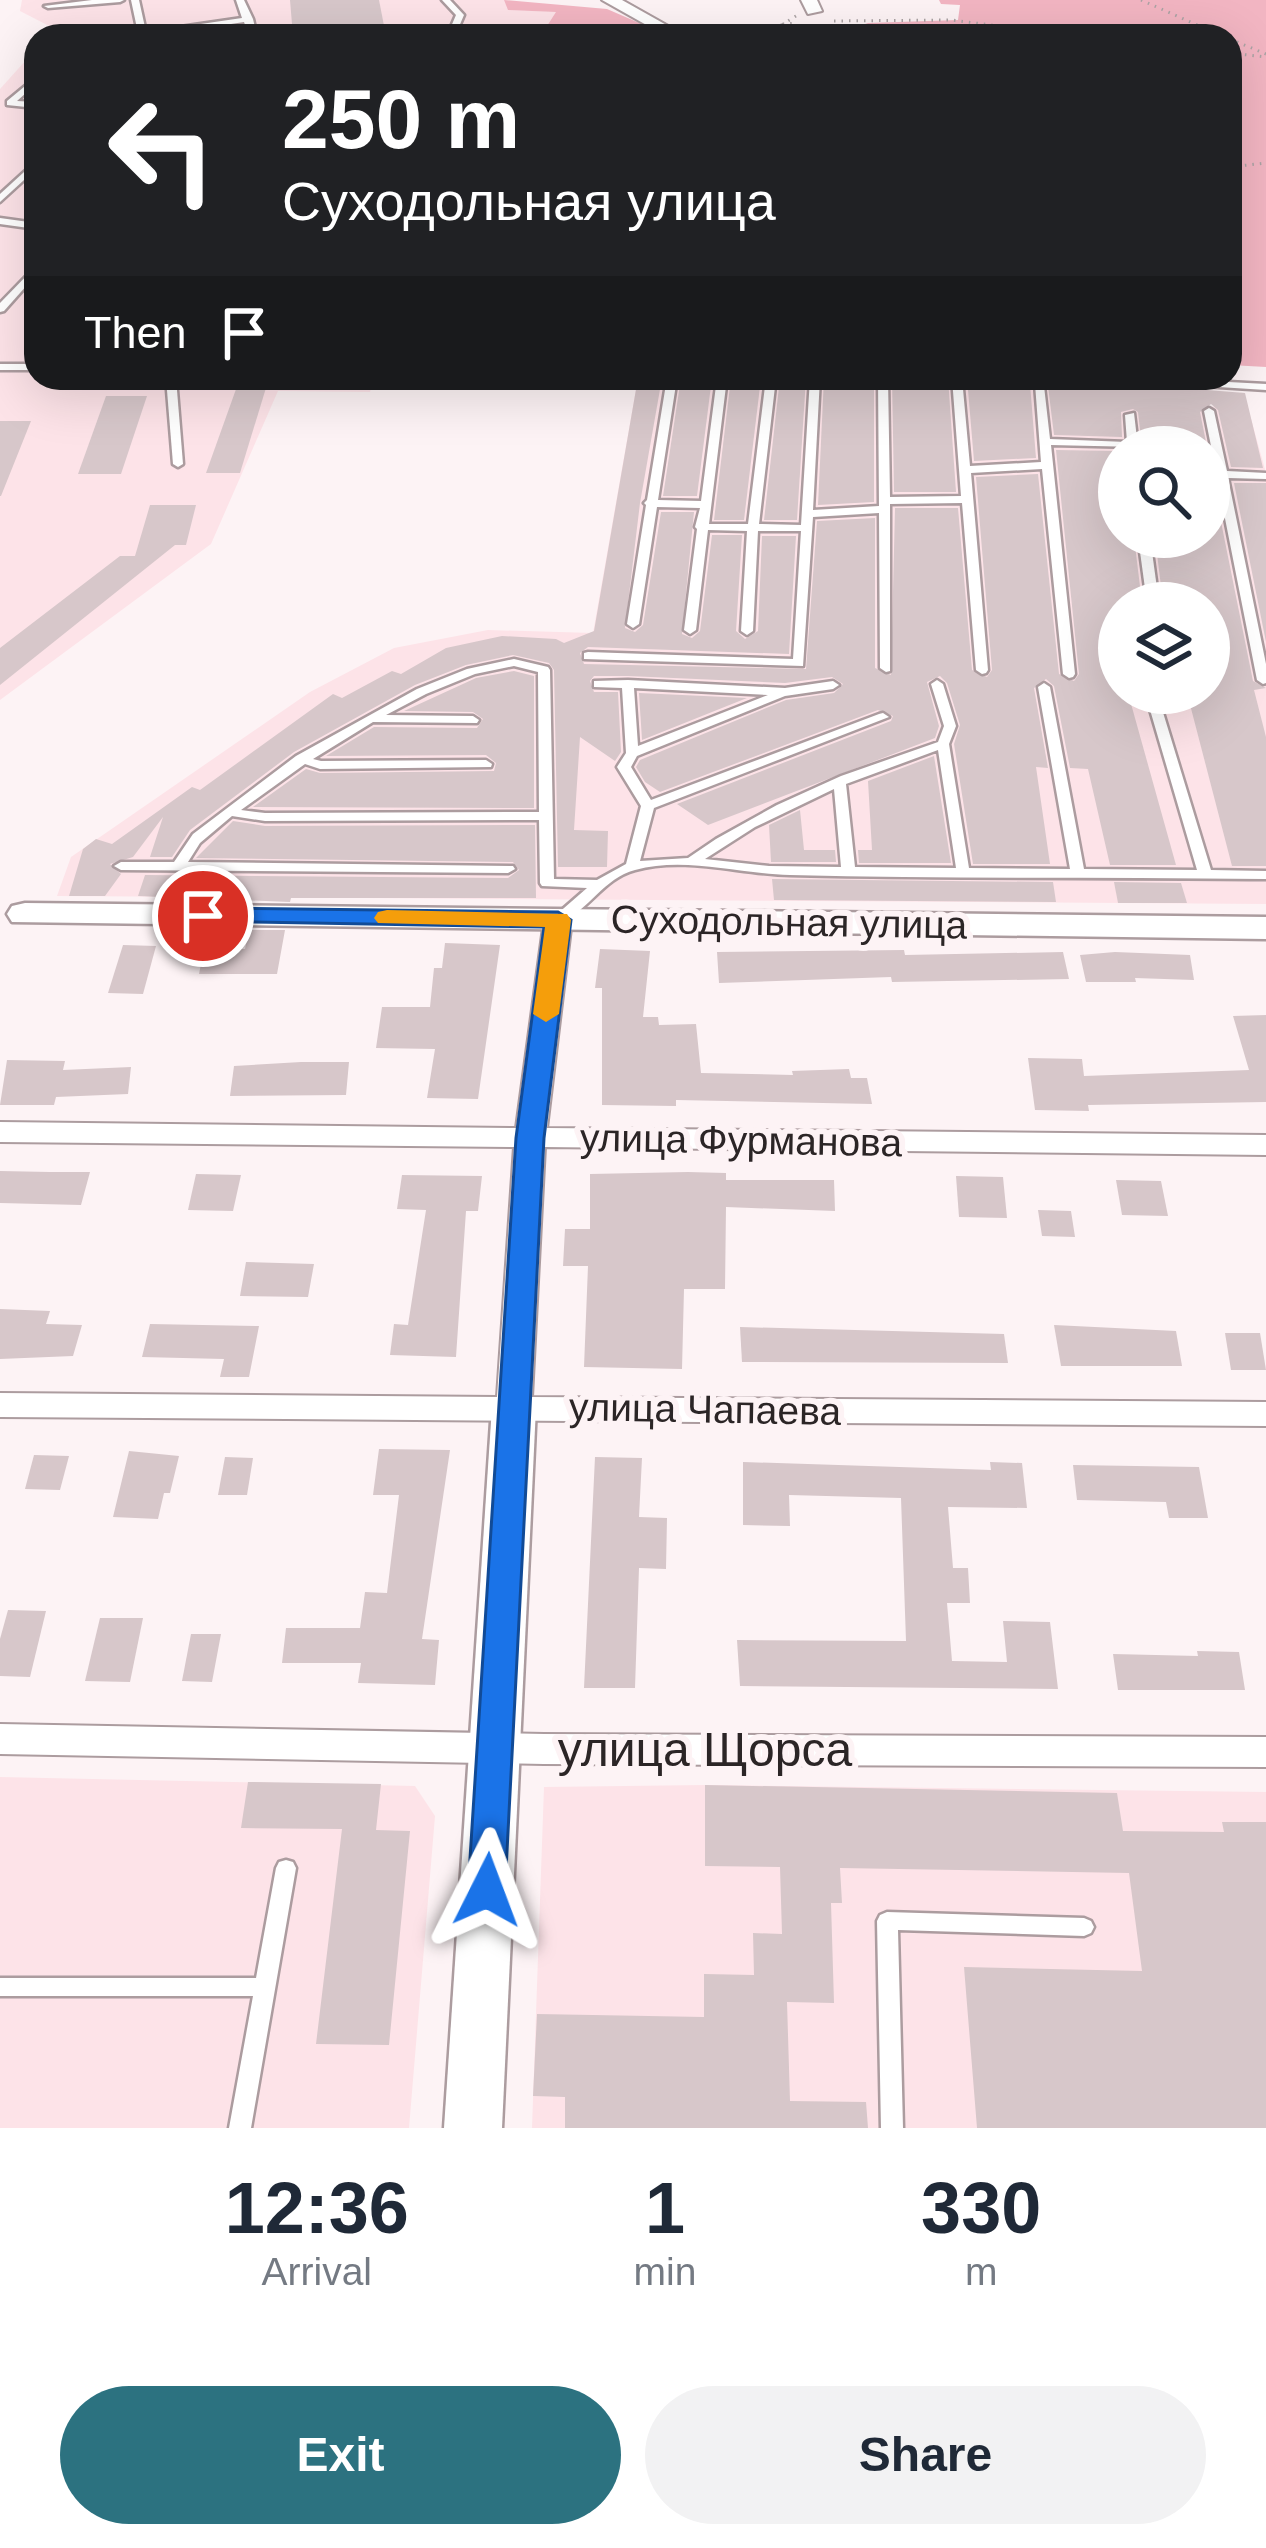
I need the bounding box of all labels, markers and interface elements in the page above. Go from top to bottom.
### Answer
icon: left [84,72,240,228]
text: 250 m [282,72,520,166]
text: Суходольная улица [282,171,776,231]
icon: arrive [211,300,277,366]
text: Then [84,307,187,358]
map controls [1098,426,1230,714]
button: search [1098,426,1230,558]
button: layers [1098,582,1230,714]
pin [152,865,254,967]
icon: arrive [170,883,236,949]
street label: Суходольная улица [610,897,968,947]
street label: улица Фурманова [580,1116,903,1164]
street label: улица Чапаева [569,1385,842,1433]
street label: улица Щорса [558,1723,852,1776]
position arrow [424,1827,550,1953]
text: 12:36 [225,2168,409,2248]
text: 1 [645,2168,685,2248]
text: 330 [921,2168,1041,2248]
text: Arrival [262,2250,372,2293]
text: min [634,2250,696,2293]
text: m [965,2250,997,2293]
button: Exit [60,2386,621,2524]
button: Share [645,2386,1206,2524]

